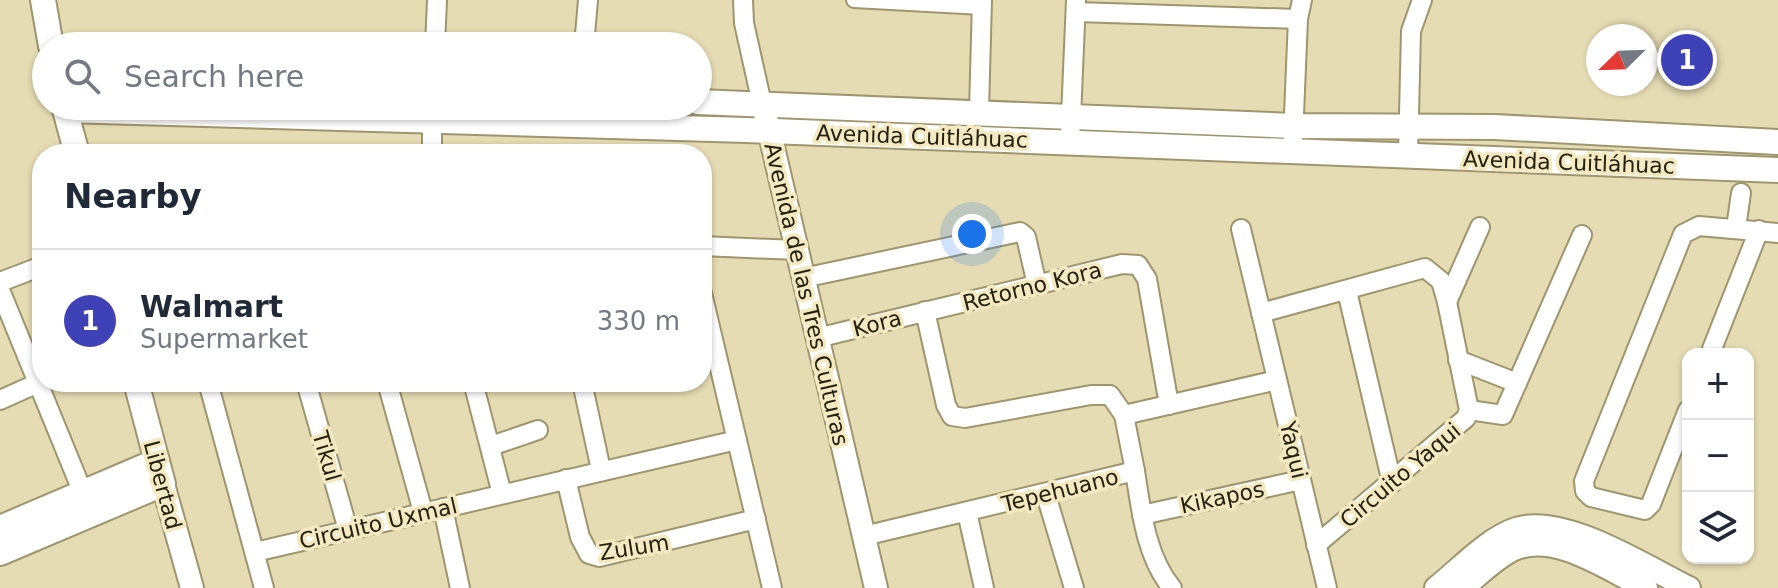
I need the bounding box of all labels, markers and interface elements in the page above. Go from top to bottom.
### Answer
north arrow [1586,24,1658,96]
pin: 1 [1661,30,1713,90]
search box [32,32,712,120]
icon: search [60,54,104,98]
text: Search here [124,59,304,94]
street label: Avenida Cuitláhuac [816,120,1028,153]
street label: Avenida de las Tres Culturas [759,140,854,448]
street label: Avenida Cuitláhuac [1463,146,1675,179]
text: Nearby [64,176,202,216]
your location [952,214,992,254]
street label: Retorno Kora [960,257,1104,316]
text: Walmart [140,289,283,324]
street label: Kora [850,305,904,342]
text: 1 [81,306,99,336]
text: 330 m [597,306,680,336]
text: Supermarket [140,324,308,354]
map controls [1682,348,1754,564]
button: + [1682,348,1754,420]
street label: Yaqui [1275,418,1312,481]
street label: Circuito Yaqui [1335,418,1465,533]
button: − [1682,420,1754,492]
street label: Tikul [307,427,346,484]
street label: Libertad [139,438,186,532]
street label: Tepehuano [998,464,1121,517]
street label: Kikapos [1178,476,1266,519]
button: layers [1682,492,1754,564]
street label: Circuito Uxmal [297,493,460,554]
street label: Zulum [597,530,671,565]

